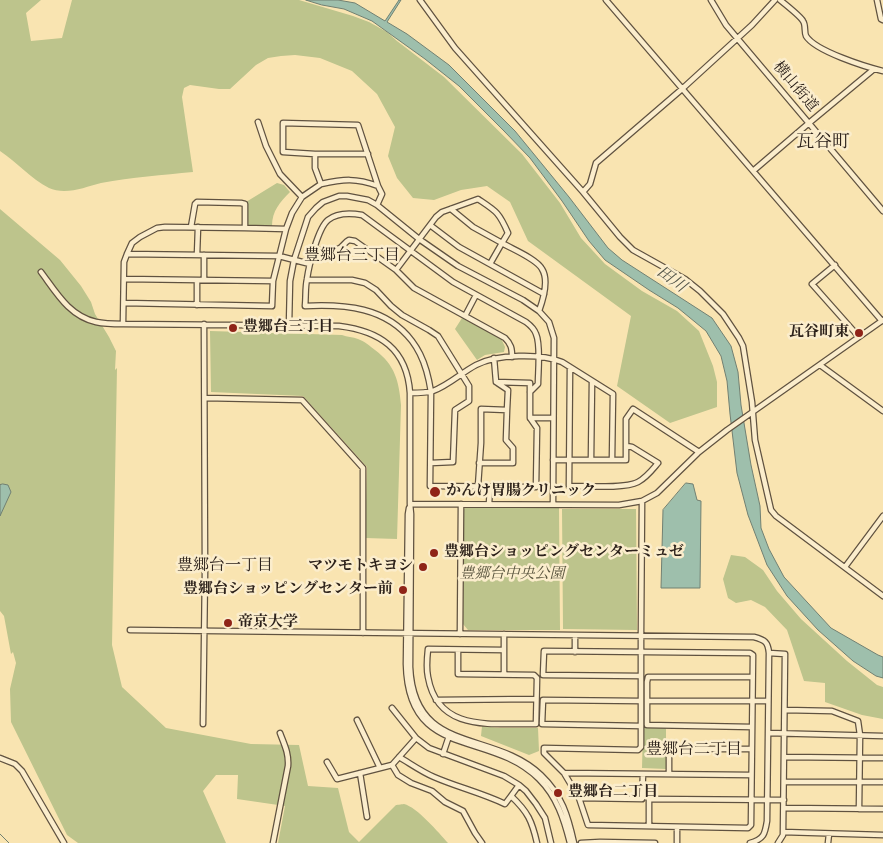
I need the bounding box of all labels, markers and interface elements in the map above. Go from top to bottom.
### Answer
street label: 横山街道 [769,58,821,116]
district label: 瓦谷町 [796,132,850,154]
district label: 豊郷台三丁目 [304,246,400,266]
water label: 田川 [652,263,690,297]
place label: 豊郷台三丁目 [243,319,333,337]
marker: 豊郷台三丁目 [227,322,239,334]
place label: 瓦谷町東 [789,324,849,342]
marker: 瓦谷町東 [853,327,865,339]
place label: かんけ胃腸クリニック [446,483,596,501]
marker: かんけ胃腸クリニック [428,485,442,499]
place label: 豊郷台ショッピングセンターミュゼ [444,544,684,562]
marker: 豊郷台ショッピングセンターミュゼ [428,547,440,559]
district label: 豊郷台一丁目 [177,556,273,576]
place label: マツモトキヨシ [308,558,413,576]
marker: マツモトキヨシ [417,561,429,573]
park label: 豊郷台中央公園 [460,566,564,584]
place label: 豊郷台ショッピングセンター前 [183,581,393,599]
marker: 豊郷台ショッピングセンター前 [397,584,409,596]
place label: 帝京大学 [238,614,298,632]
marker: 帝京大学 [222,617,234,629]
district label: 豊郷台二丁目 [646,740,742,760]
place label: 豊郷台二丁目 [568,784,658,802]
marker: 豊郷台二丁目 [552,787,564,799]

